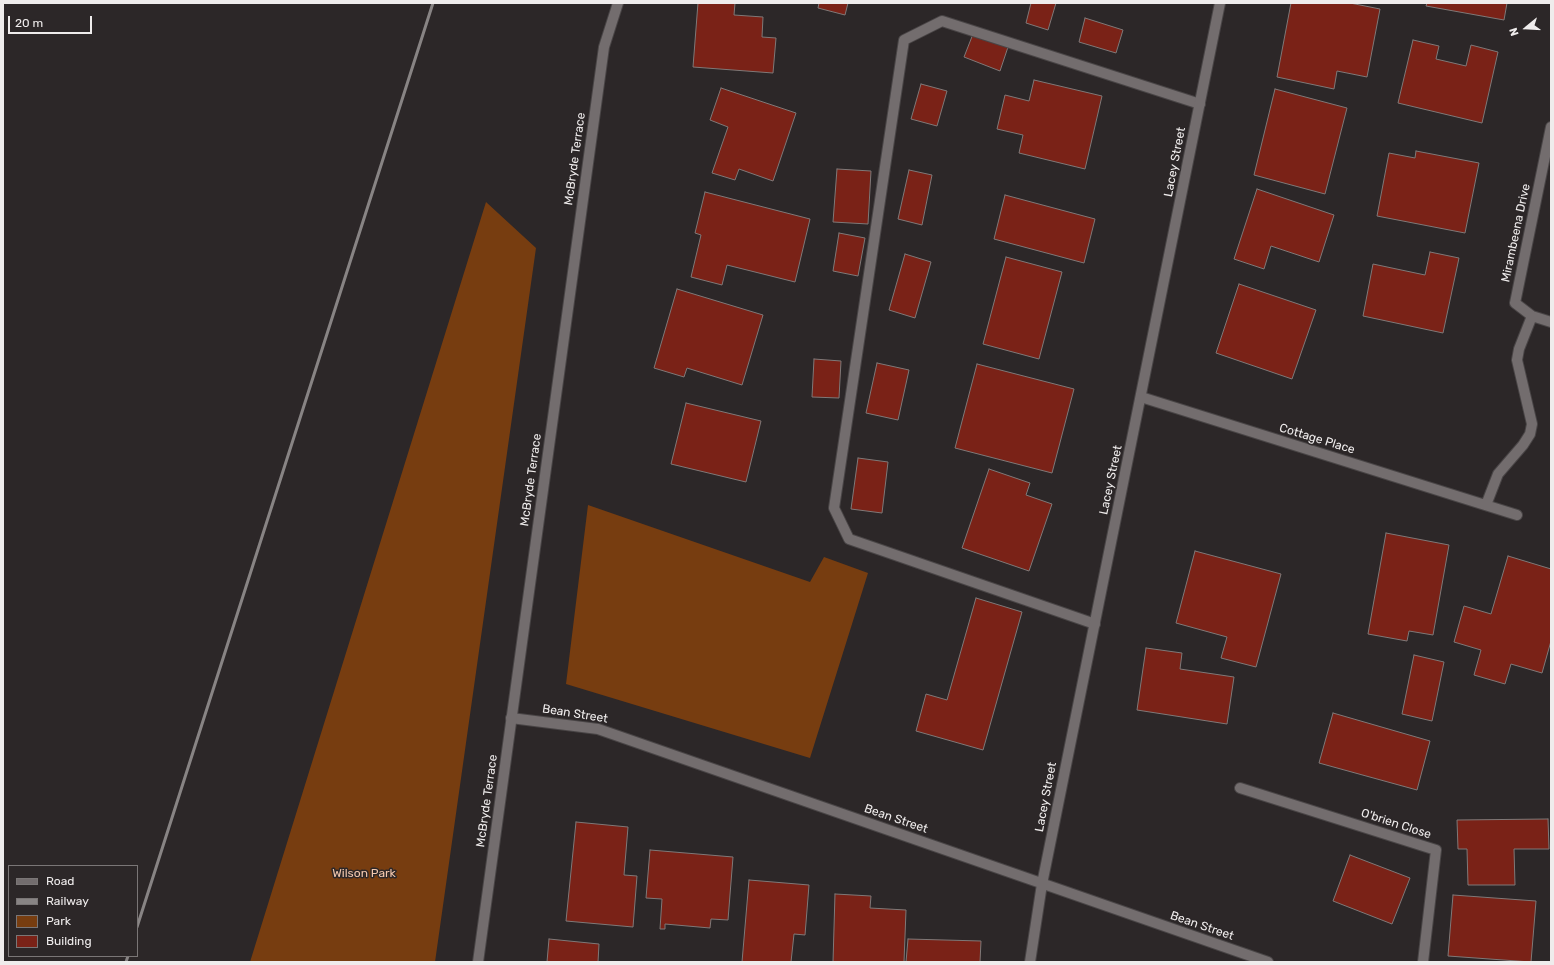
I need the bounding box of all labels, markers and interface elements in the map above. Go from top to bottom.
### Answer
scale bar [10,8,94,34]
north arrow [1506,8,1546,48]
text: 20 m [15,16,43,30]
text: N [1507,26,1522,38]
street label: McBryde Terrace [561,112,589,206]
street label: Lacey Street [1161,126,1189,198]
street label: Mirambeena Drive [1499,182,1533,284]
street label: Cottage Place [1277,421,1357,457]
street label: McBryde Terrace [517,433,545,527]
street label: Lacey Street [1097,444,1125,516]
street label: Bean Street [541,702,609,726]
street label: McBryde Terrace [473,754,501,848]
street label: Lacey Street [1032,761,1060,833]
street label: Bean Street [862,801,930,837]
street label: O'brien Close [1359,806,1433,842]
legend [8,865,138,957]
park label: Wilson Park [332,867,396,881]
text: Road [46,874,74,888]
text: Railway [46,894,89,908]
street label: Bean Street [1168,908,1236,944]
text: Park [46,914,71,928]
text: Building [46,934,92,948]

